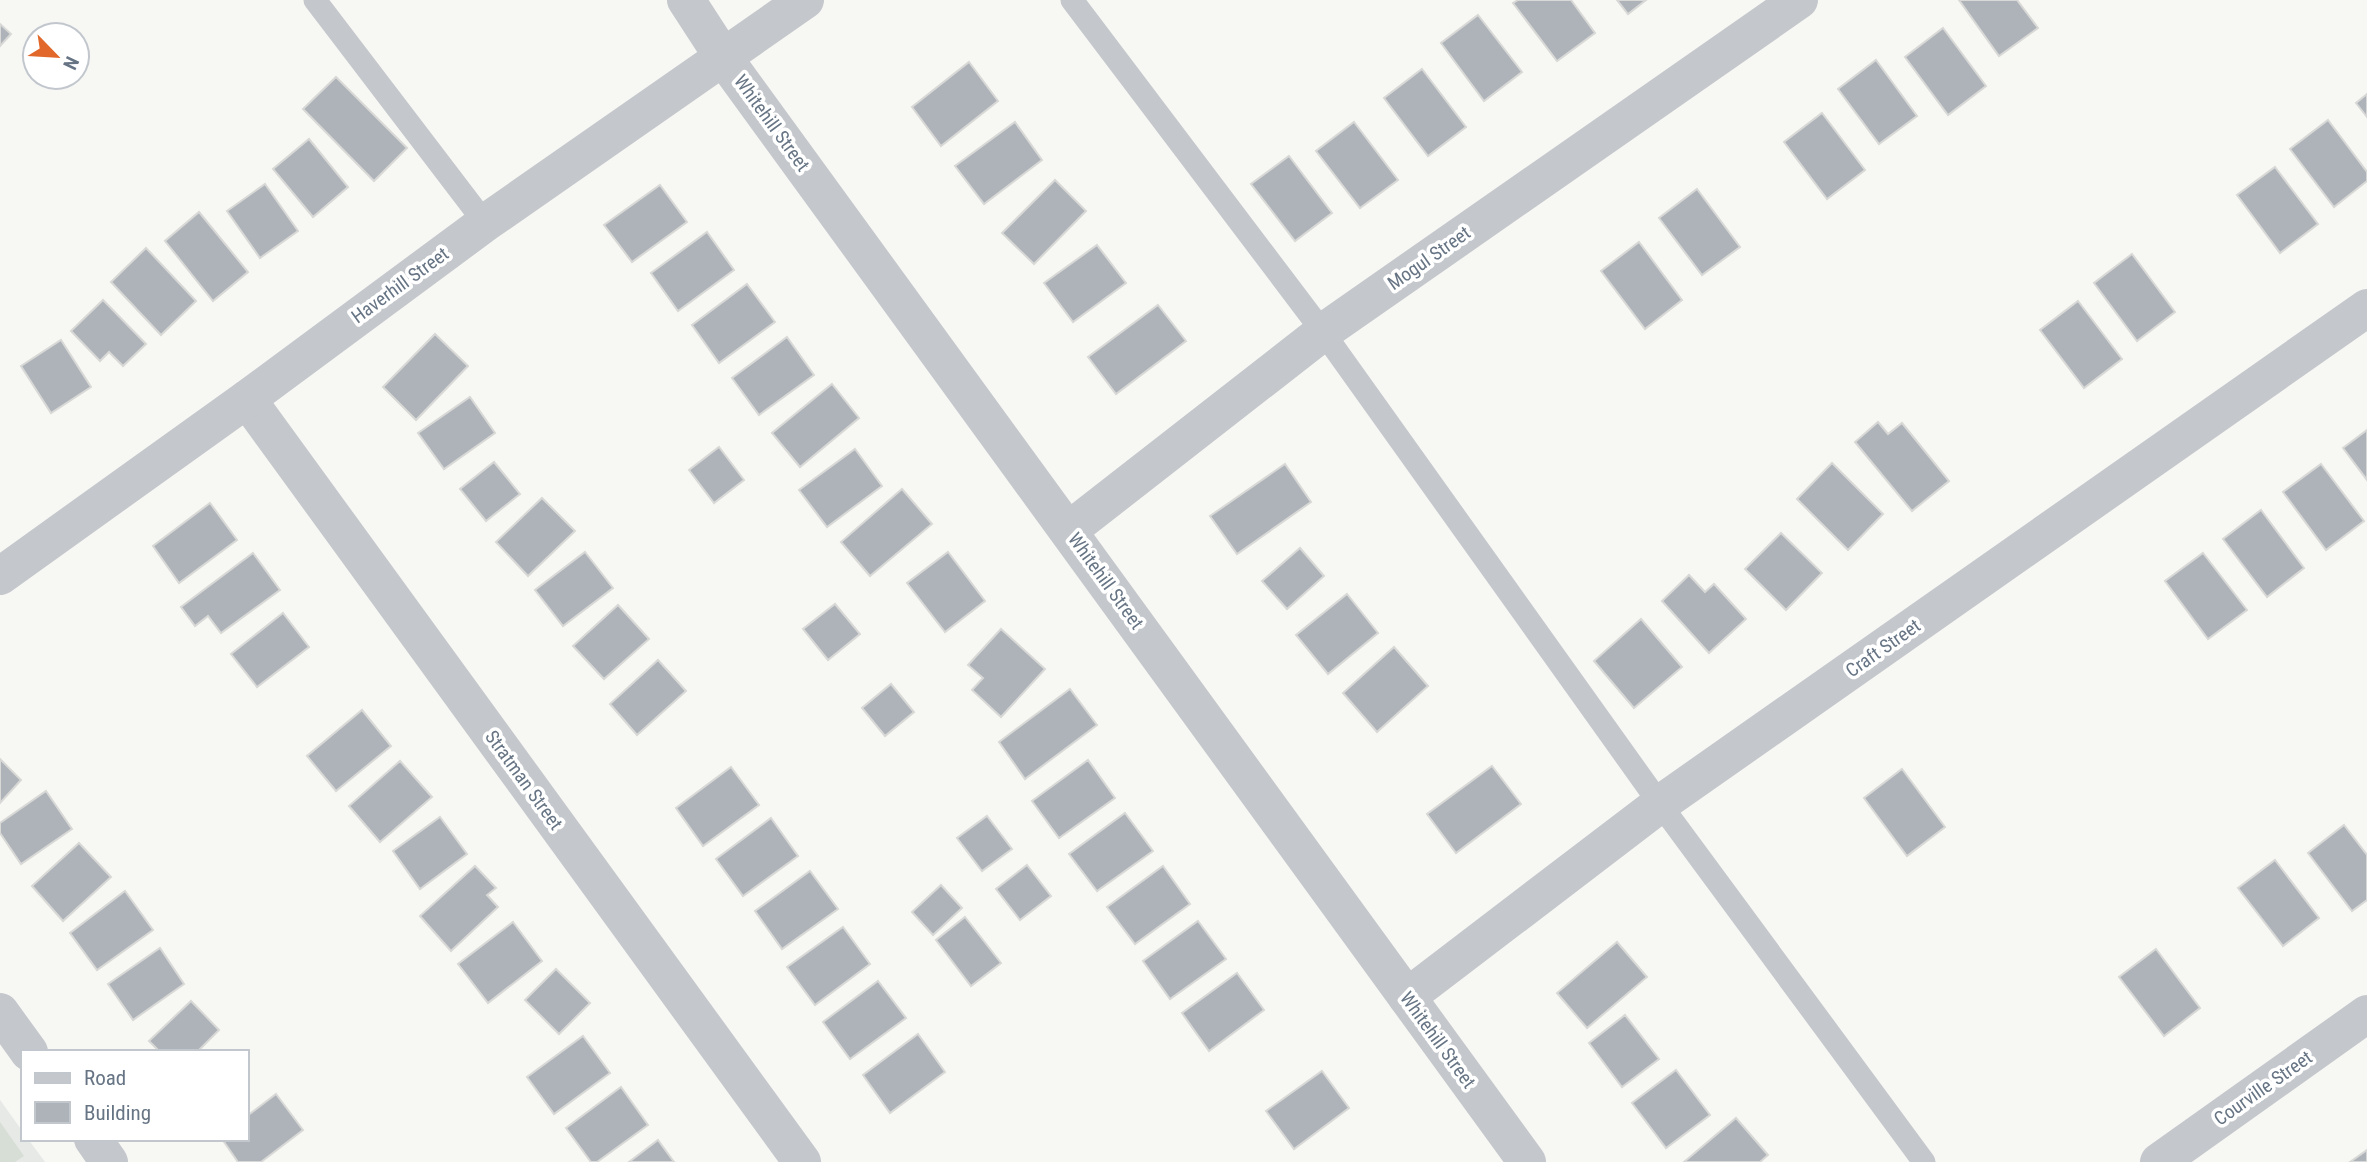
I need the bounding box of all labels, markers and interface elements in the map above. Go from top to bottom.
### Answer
north arrow [21,21,91,91]
text: N [58,53,84,73]
street label: Whitehill Street [729,70,815,176]
street label: Mogul Street [1383,221,1475,295]
street label: Haverhill Street [347,242,453,328]
street label: Whitehill Street [1063,528,1149,634]
street label: Craft Street [1841,614,1925,682]
street label: Stratman Street [480,726,568,834]
street label: Whitehill Street [1395,987,1481,1093]
street label: Courville Street [2210,1046,2316,1130]
legend [21,1050,248,1141]
text: Road [84,1066,126,1090]
text: Building [84,1101,151,1125]

